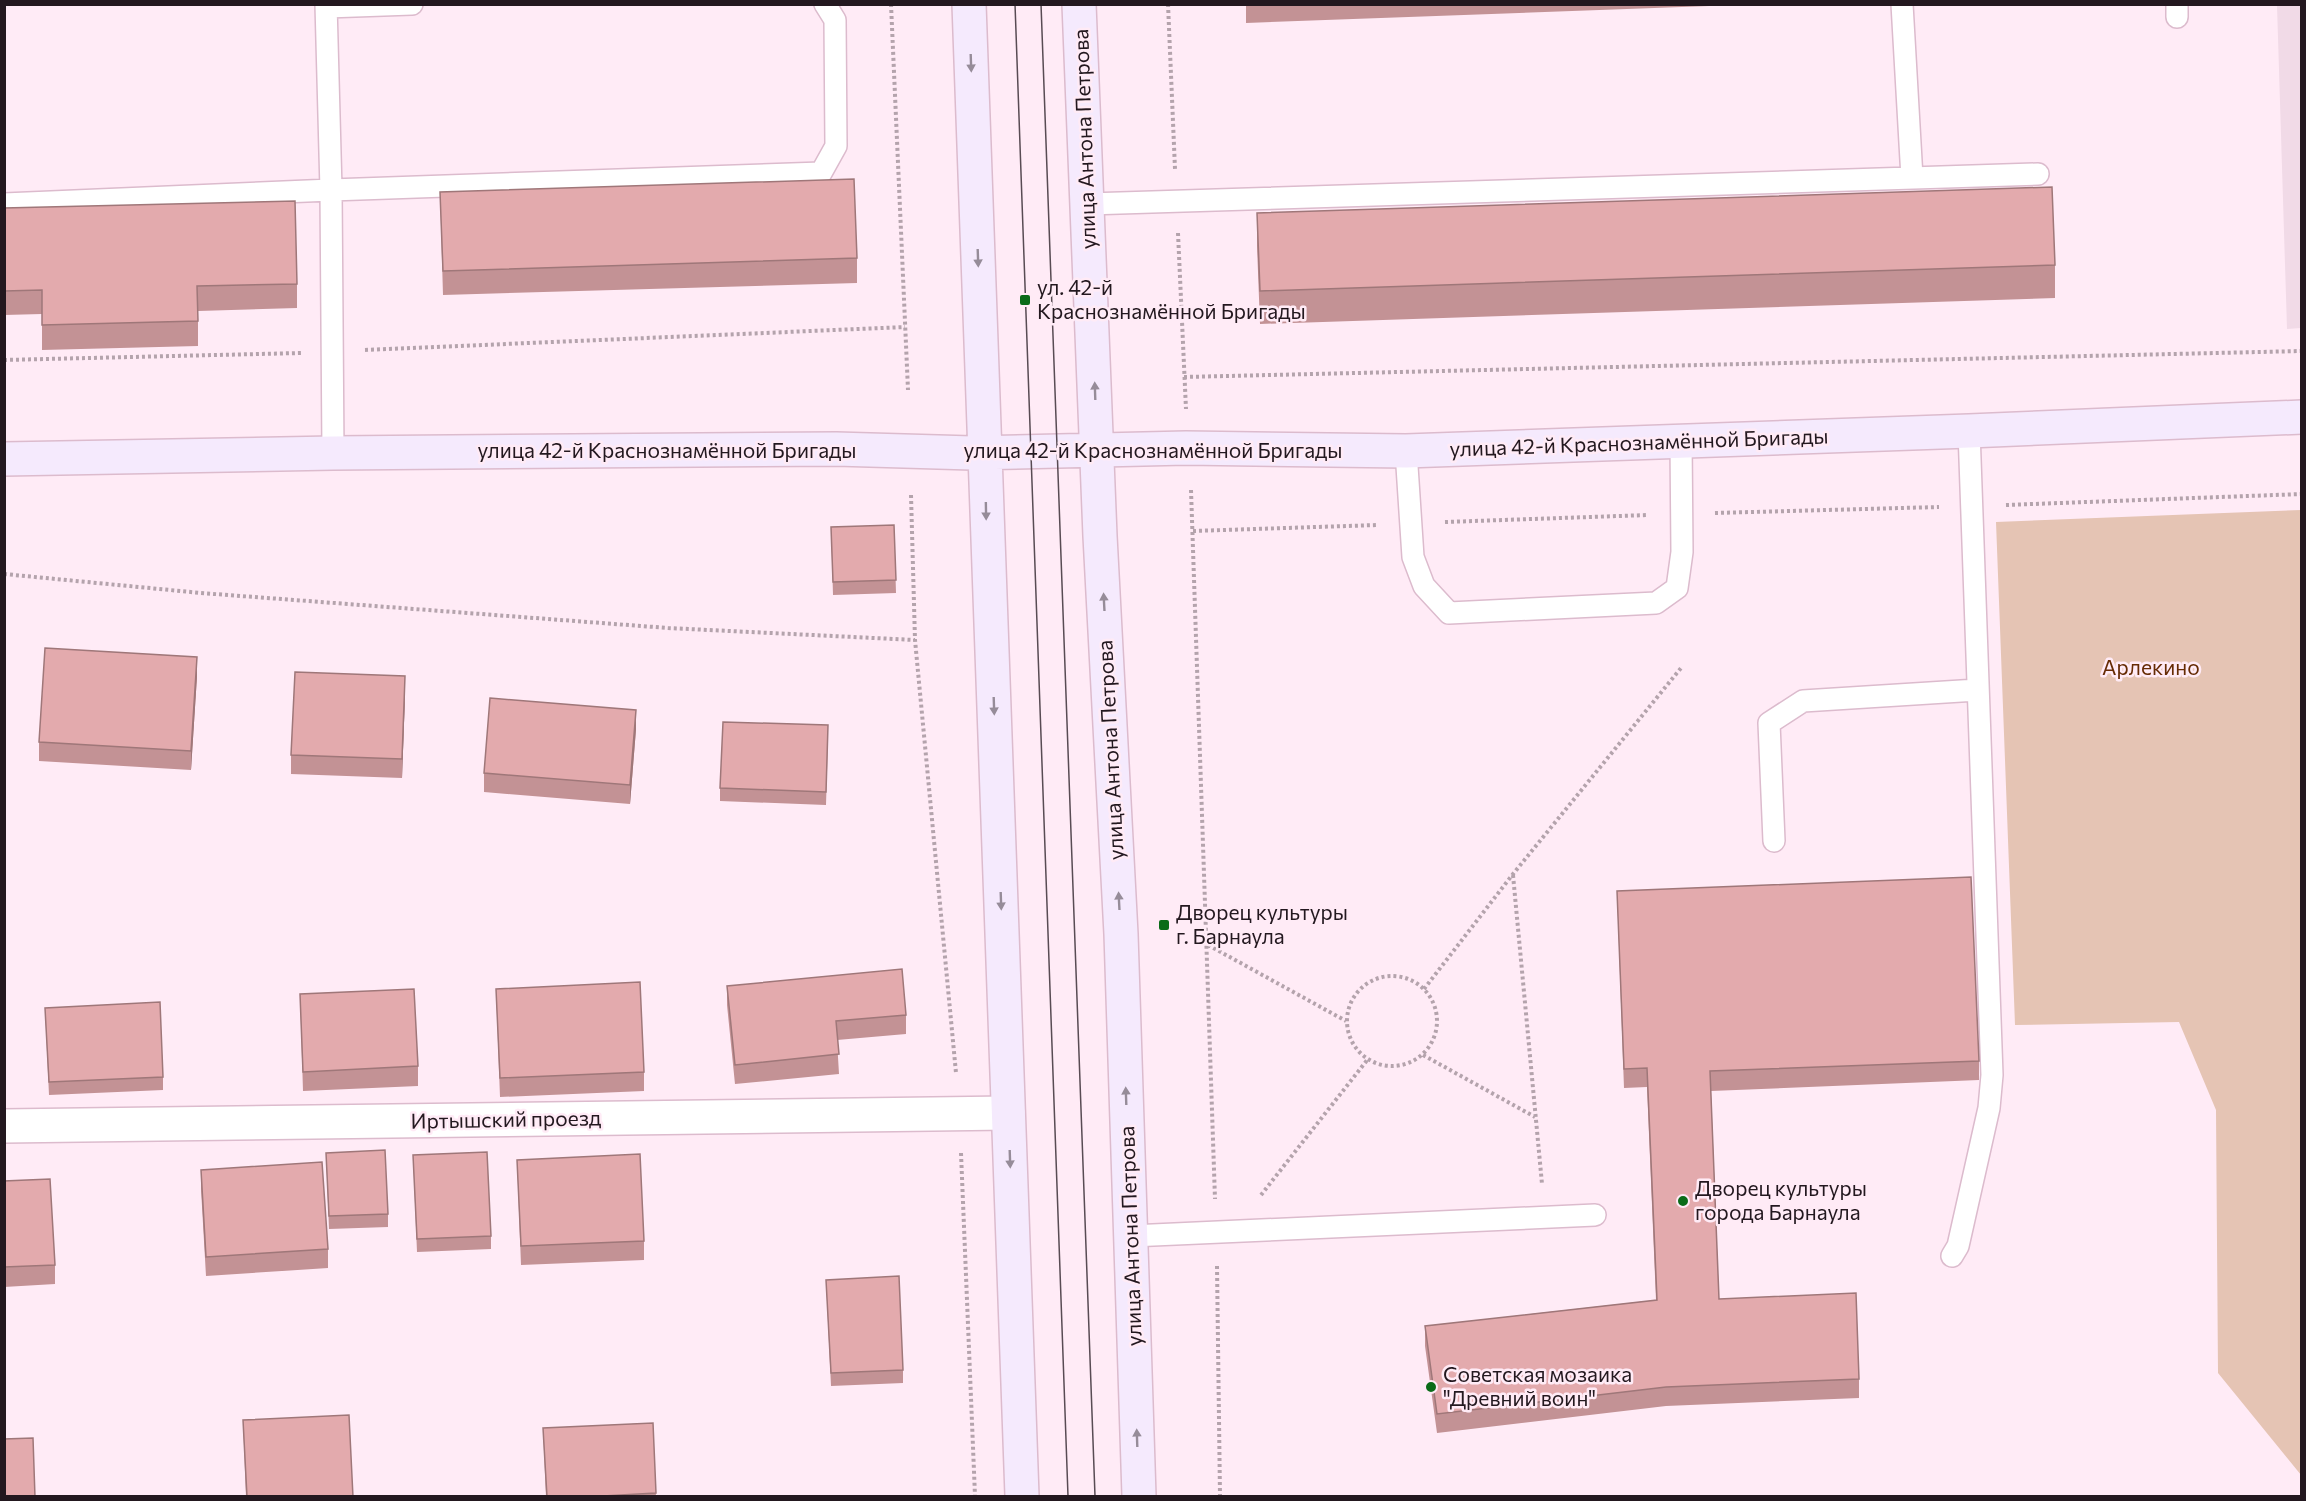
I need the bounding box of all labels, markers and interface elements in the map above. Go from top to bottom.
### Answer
street label: улица Антона Петрова [1067,28,1100,250]
one-way arrow [967,53,976,72]
one-way arrow [974,248,983,267]
place label: ул. 42-й Краснознамённой Бригады [1037,274,1306,323]
marker: ул. 42-й Краснознамённой Бригады [1018,293,1032,307]
one-way arrow [1090,381,1100,400]
street label: улица 42-й Краснознамённой Бригады [1449,422,1829,461]
street label: улица 42-й Краснознамённой Бригады [477,437,857,462]
street label: улица 42-й Краснознамённой Бригады [963,437,1343,462]
one-way arrow [981,502,991,521]
one-way arrow [1099,592,1108,611]
street label: улица Антона Петрова [1091,639,1128,861]
park label: Арлекино [2102,654,2200,679]
one-way arrow [989,697,998,716]
one-way arrow [996,891,1005,910]
one-way arrow [1114,892,1123,911]
place label: Дворец культуры г. Барнаула [1176,899,1348,948]
marker: Дворец культуры г. Барнаула [1157,918,1171,932]
one-way arrow [1122,1087,1131,1106]
street label: Иртышский проезд [410,1104,601,1133]
street label: улица Антона Петрова [1113,1125,1146,1347]
one-way arrow [1005,1149,1015,1168]
place label: Дворец культуры города Барнаула [1695,1175,1867,1224]
marker: Дворец культуры города Барнаула [1676,1194,1690,1208]
place label: Советская мозаика "Древний воин" [1443,1361,1632,1410]
marker: Советская мозаика "Древний воин" [1424,1380,1438,1394]
one-way arrow [1133,1429,1142,1448]

